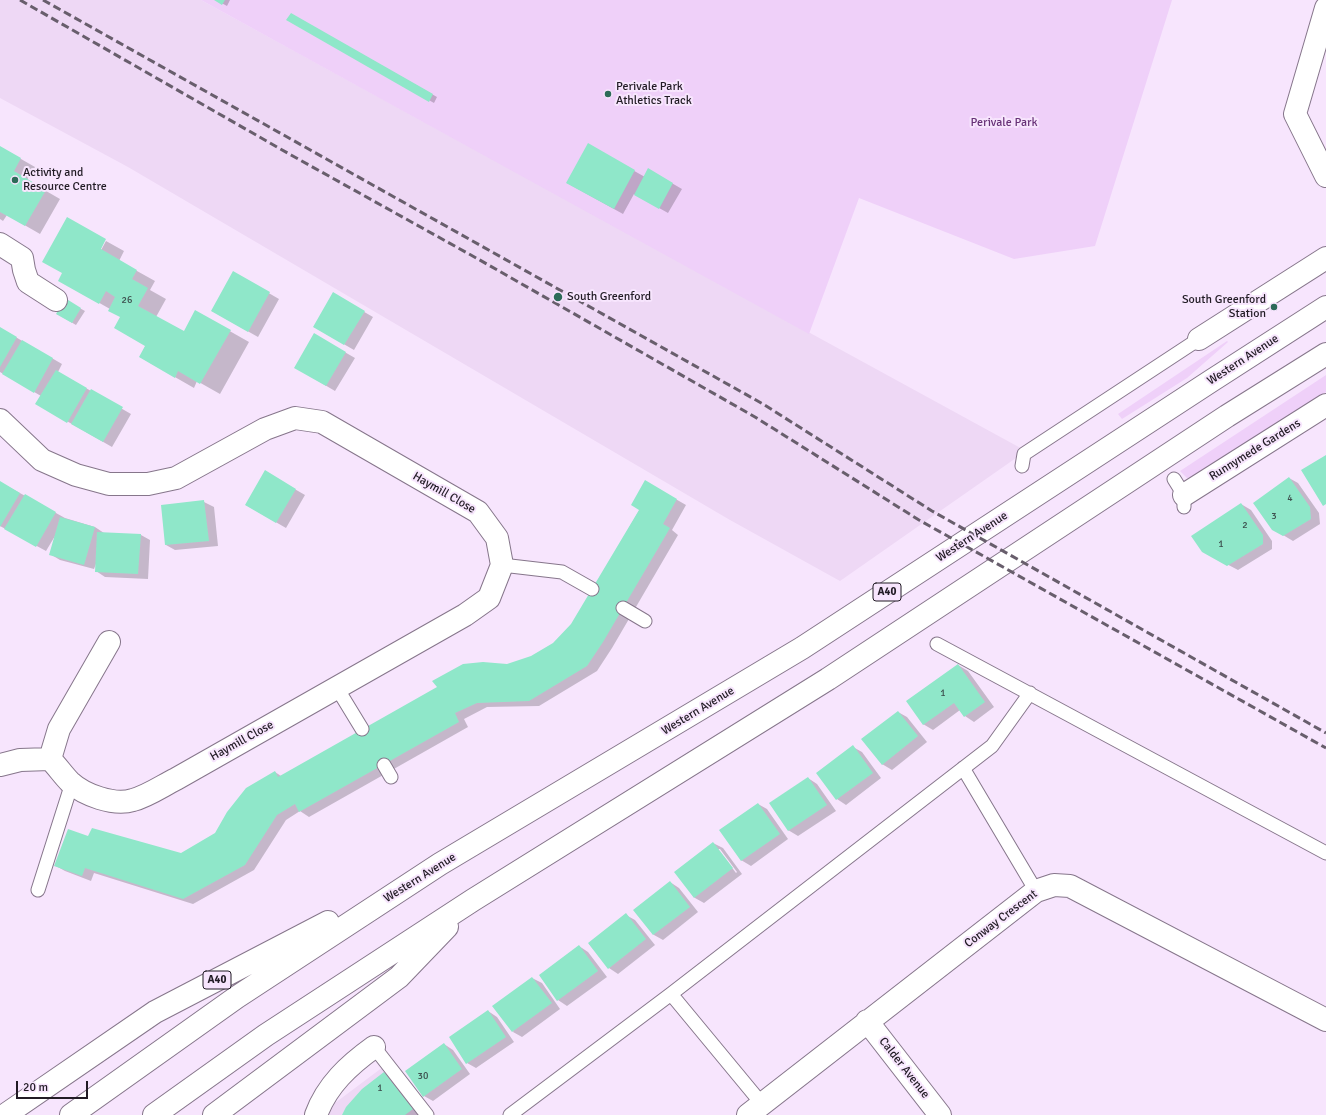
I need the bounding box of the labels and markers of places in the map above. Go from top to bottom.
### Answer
place label: Perivale Park Athletics Track [616,80,692,108]
marker: Perivale Park Athletics Track [603,89,613,99]
place label: Activity and Resource Centre [23,166,107,194]
marker: Activity and Resource Centre [10,175,20,185]
place label: South Greenford [567,290,651,304]
marker: South Greenford [552,291,564,303]
place label: South Greenford Station [1182,293,1266,321]
marker: South Greenford Station [1269,302,1279,312]

